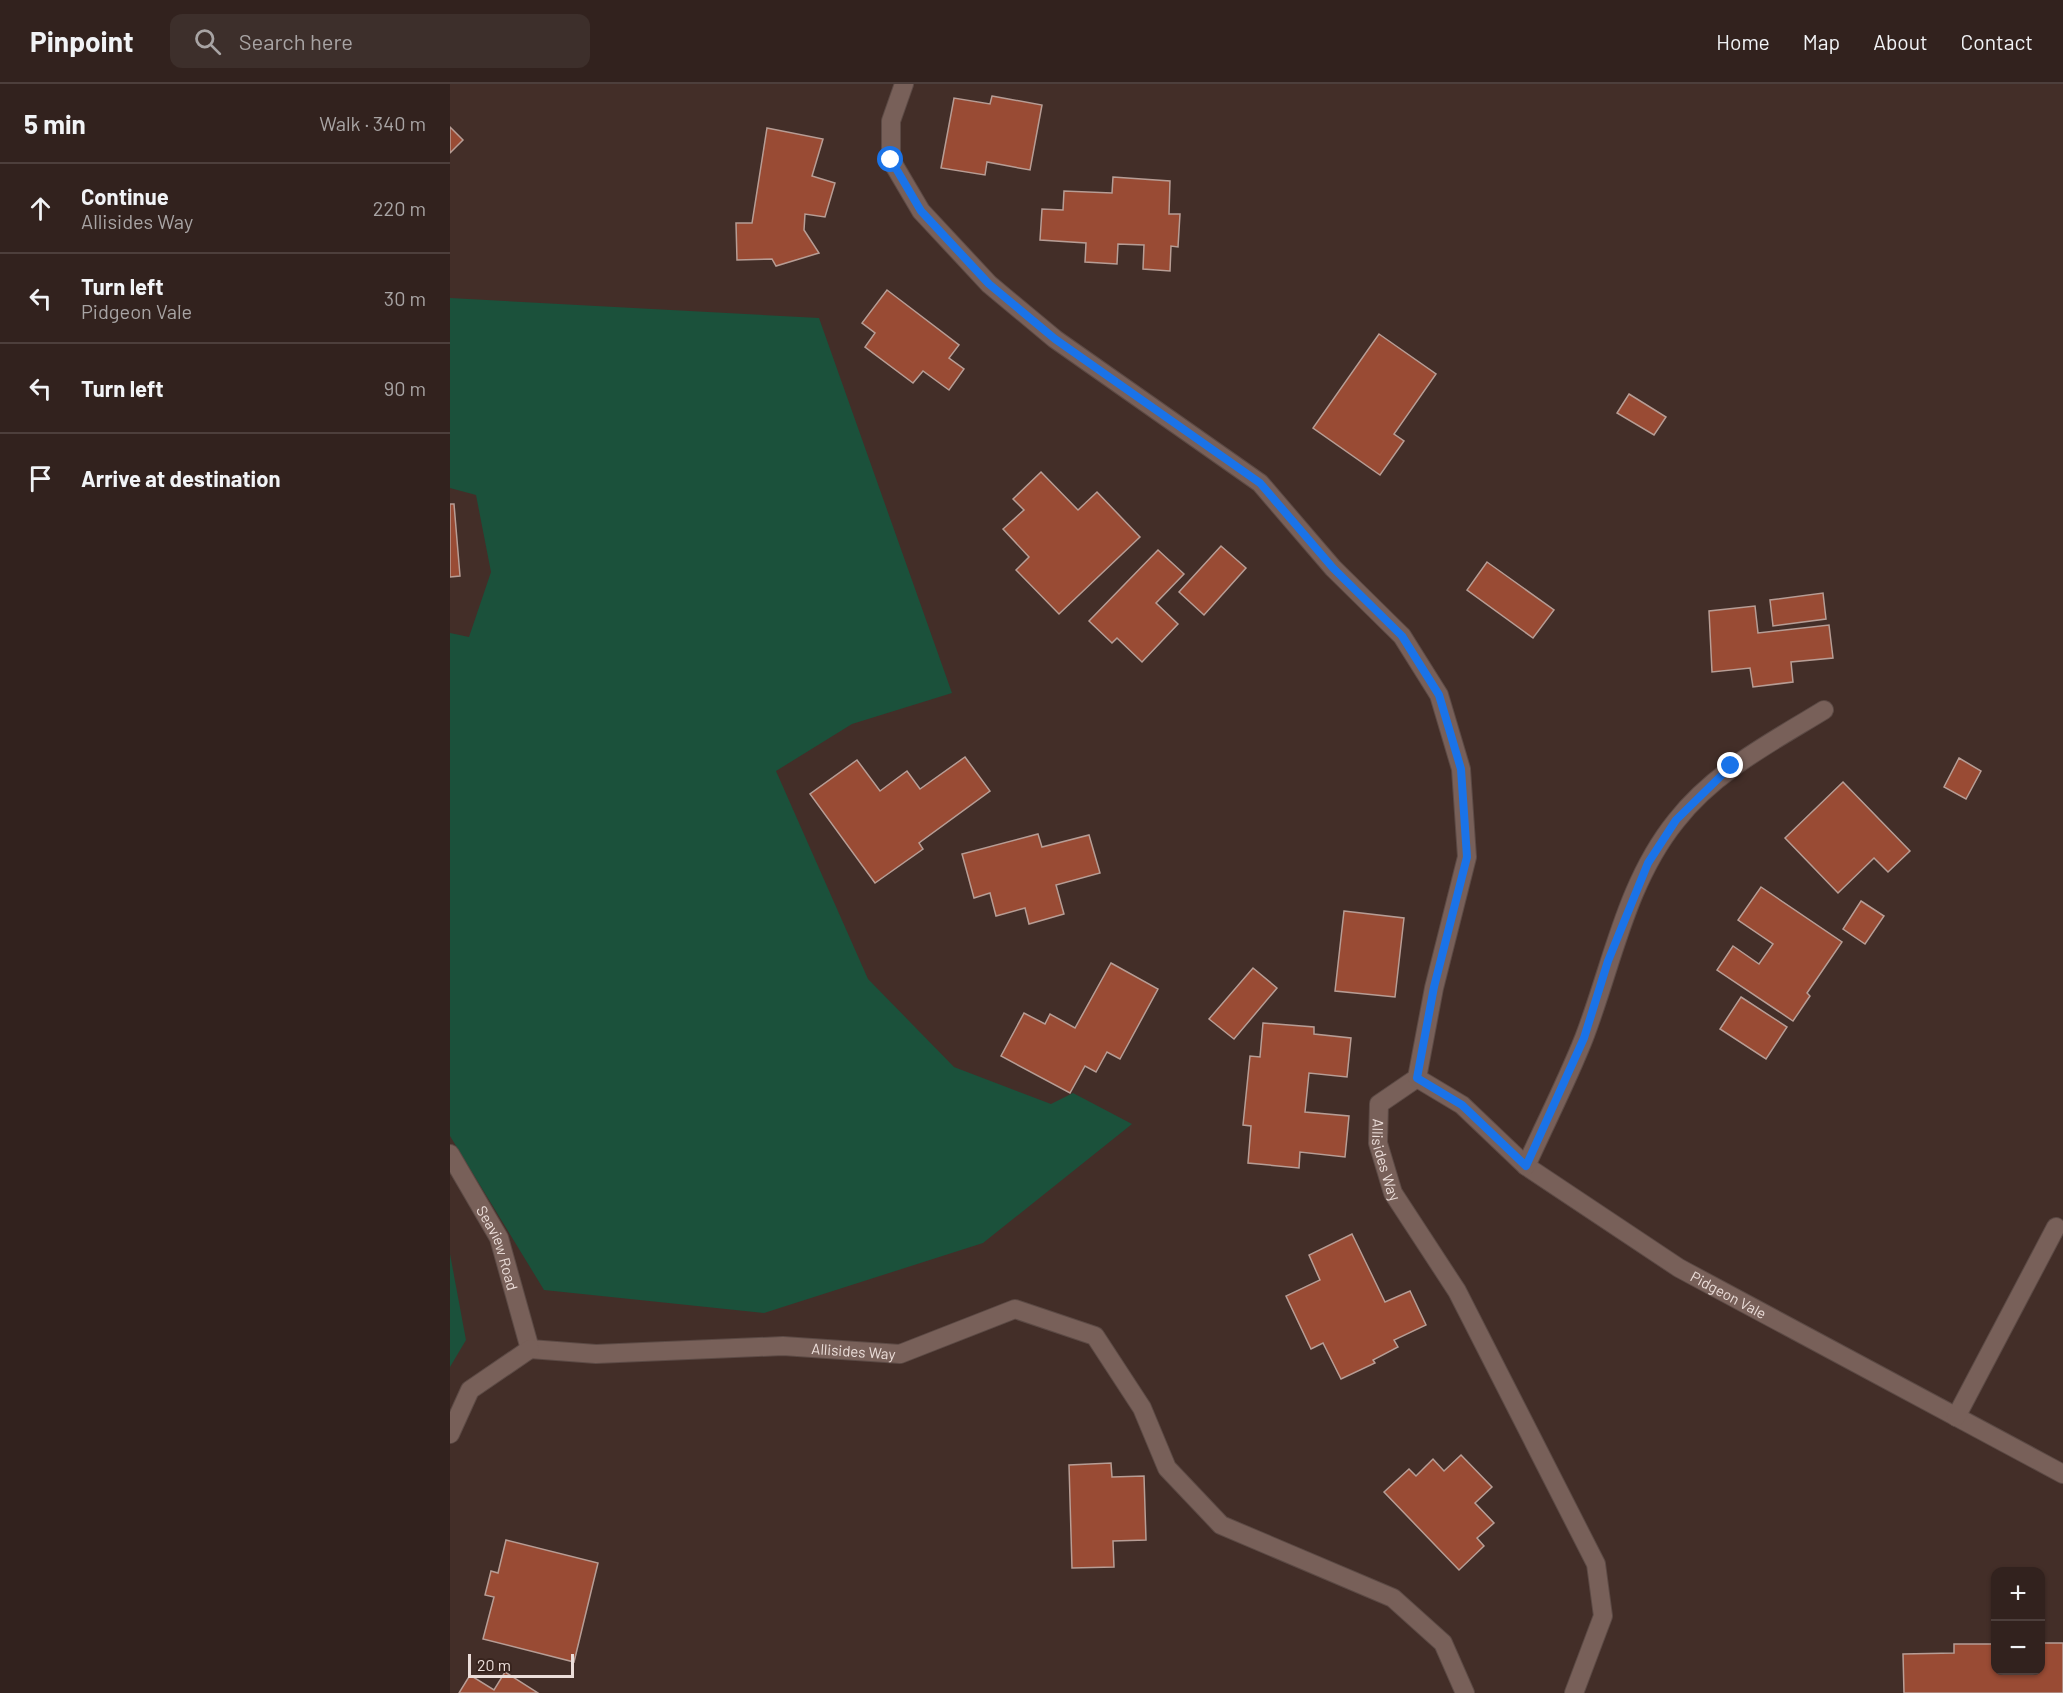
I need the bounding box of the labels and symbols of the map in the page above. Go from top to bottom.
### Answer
route start [877,146,903,172]
route end [1717,752,1743,778]
street label: Allisides Way [1369,1118,1405,1204]
street label: Seaview Road [473,1202,522,1292]
street label: Pidgeon Vale [1688,1267,1770,1322]
street label: Allisides Way [811,1339,896,1363]
scale bar [468,1651,574,1678]

